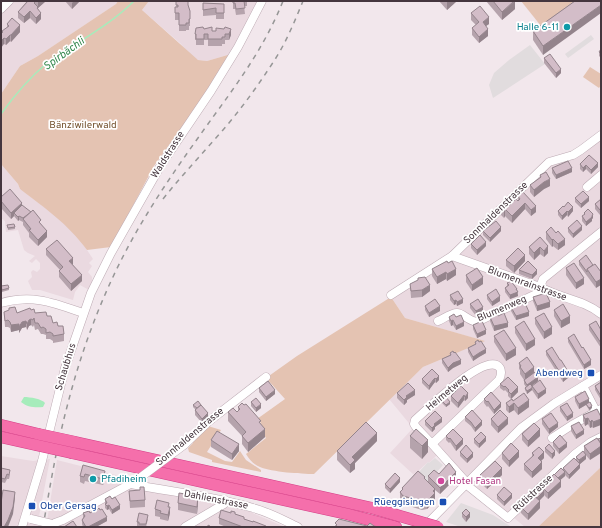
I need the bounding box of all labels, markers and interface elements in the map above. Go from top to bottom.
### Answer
place label: Halle 6-11 [517,21,559,34]
marker: Halle 6-11 [562,22,572,32]
water label: Spirbächli [41,34,88,74]
park label: Bänziwilerwald [49,119,117,132]
street label: Waldstrasse [148,129,188,181]
street label: Sonnhaldenstrasse [461,179,531,247]
street label: Blumenrainstrasse [486,264,568,304]
street label: Blumenweg [475,293,529,325]
street label: Schaubhus [53,341,79,392]
place label: Abendweg [535,367,583,380]
marker: Abendweg [586,368,596,378]
street label: Heimetweg [423,372,471,414]
street label: Sonnhaldenstrasse [153,405,227,469]
street label: Rütistrasse [510,472,556,516]
place label: Pfadiheim [101,473,146,486]
marker: Pfadiheim [88,474,98,484]
place label: Hotel Fasan [449,475,501,488]
marker: Hotel Fasan [436,476,446,486]
street label: Dahlienstrasse [183,487,249,513]
place label: Rüeggisingen [374,496,435,509]
marker: Rüeggisingen [438,497,448,507]
place label: Ober Gersag [40,500,97,513]
marker: Ober Gersag [27,501,37,511]

